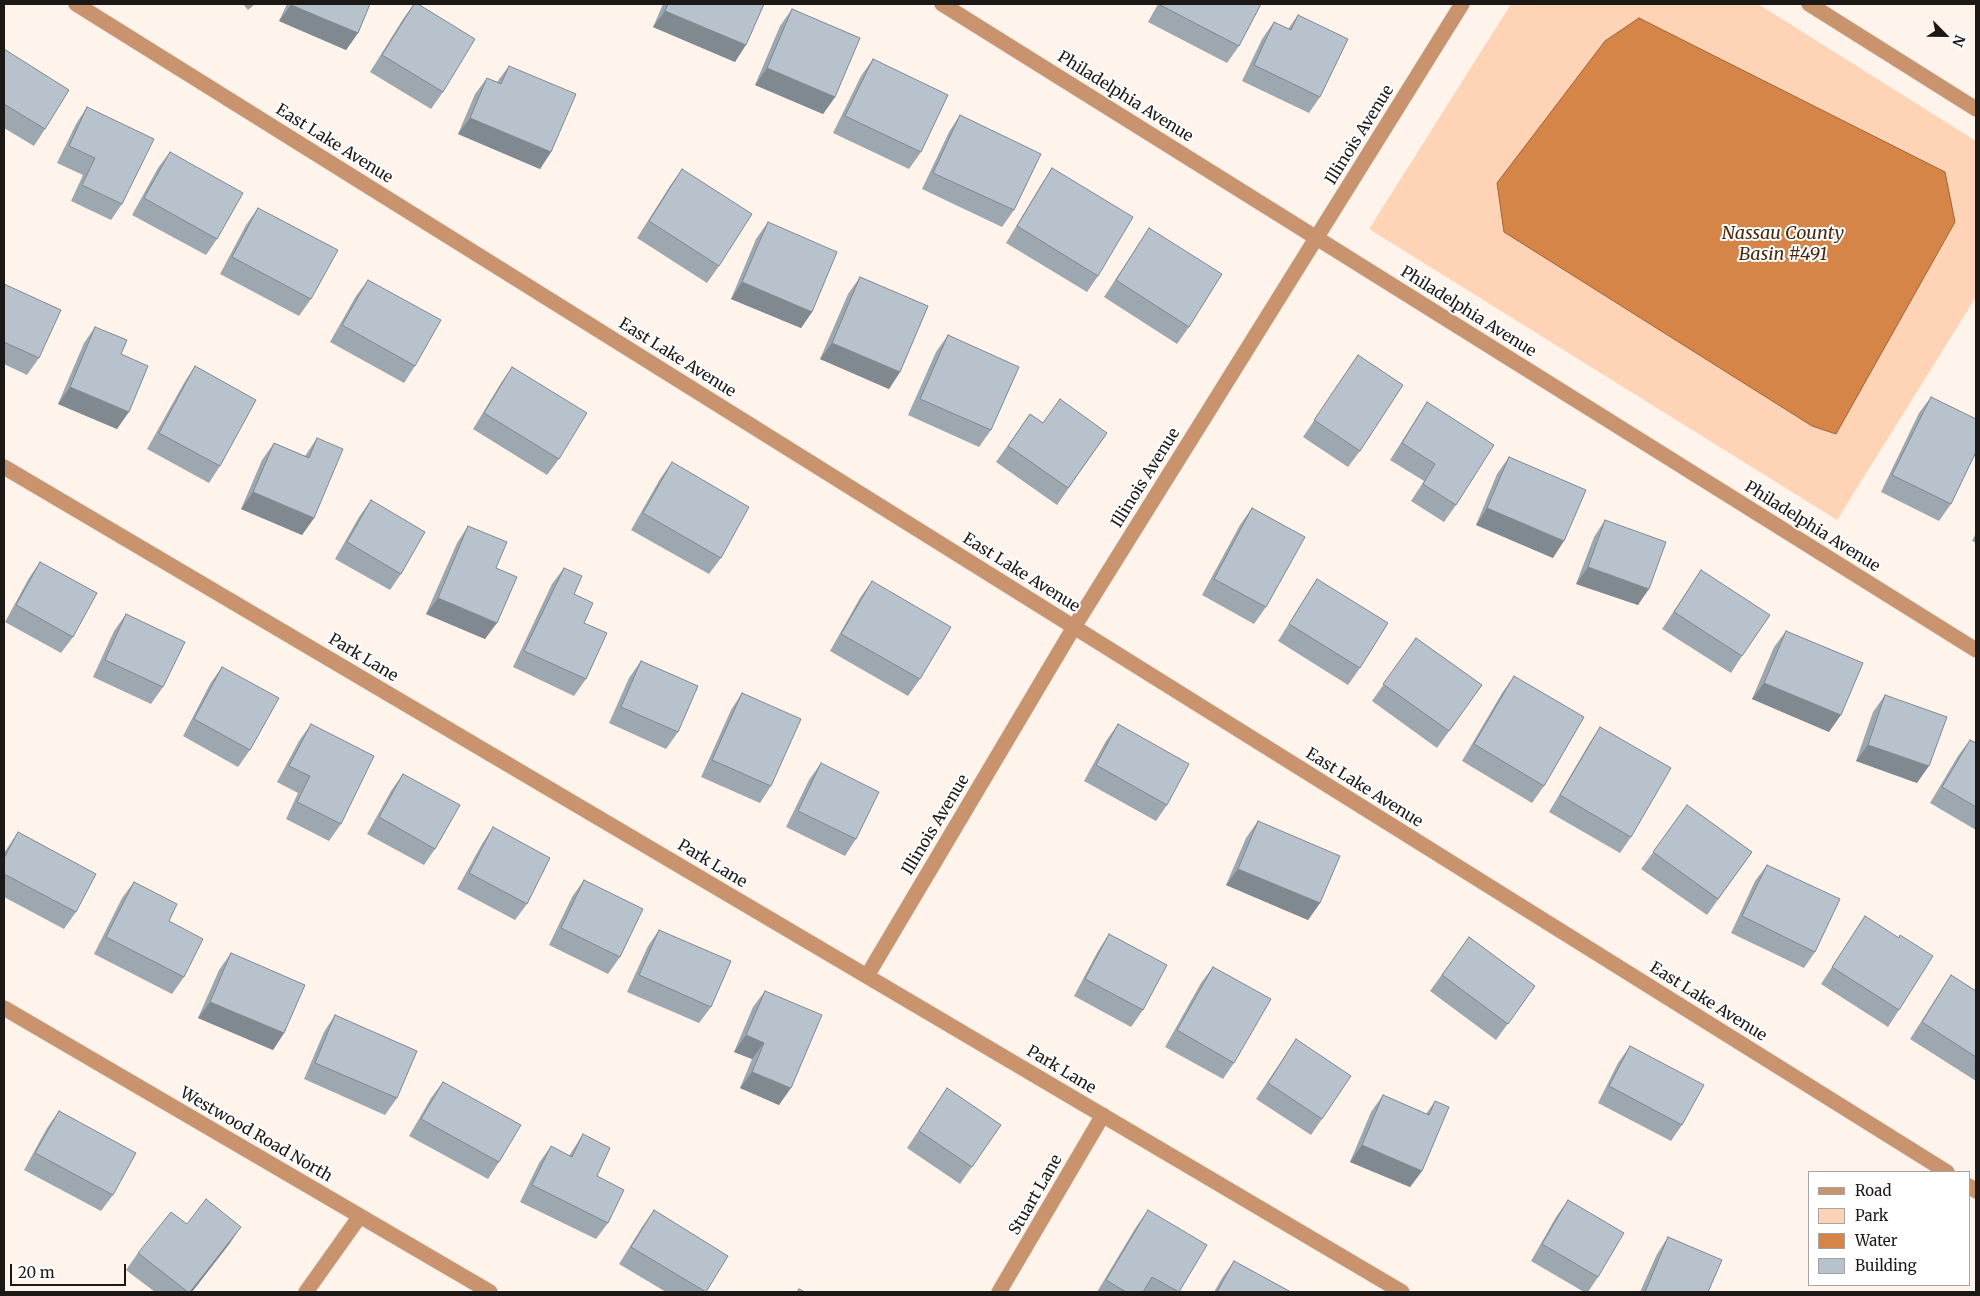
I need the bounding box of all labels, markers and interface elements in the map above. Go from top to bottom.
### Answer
north arrow [1920,10,1970,60]
text: N [1948,32,1969,49]
street label: Philadelphia Avenue [1054,48,1196,146]
street label: Illinois Avenue [1322,82,1398,188]
street label: East Lake Avenue [272,100,396,188]
water label: Nassau County Basin #491 [1722,223,1844,266]
street label: Philadelphia Avenue [1397,263,1539,361]
street label: East Lake Avenue [615,314,739,402]
street label: Illinois Avenue [1108,425,1184,531]
street label: Philadelphia Avenue [1741,478,1883,576]
street label: East Lake Avenue [959,529,1083,617]
street label: Park Lane [325,630,401,686]
street label: East Lake Avenue [1302,744,1426,832]
street label: Illinois Avenue [898,771,974,879]
street label: Park Lane [674,836,750,892]
street label: East Lake Avenue [1646,958,1770,1046]
street label: Park Lane [1023,1042,1099,1098]
street label: Westwood Road North [176,1084,336,1186]
street label: Stuart Lane [1005,1151,1067,1239]
legend [1808,1171,1970,1286]
text: Road [1855,1181,1891,1200]
text: Park [1855,1206,1888,1225]
text: Water [1855,1231,1897,1250]
scale bar [12,1254,129,1286]
text: Building [1855,1256,1917,1275]
text: 20 m [18,1263,55,1282]

